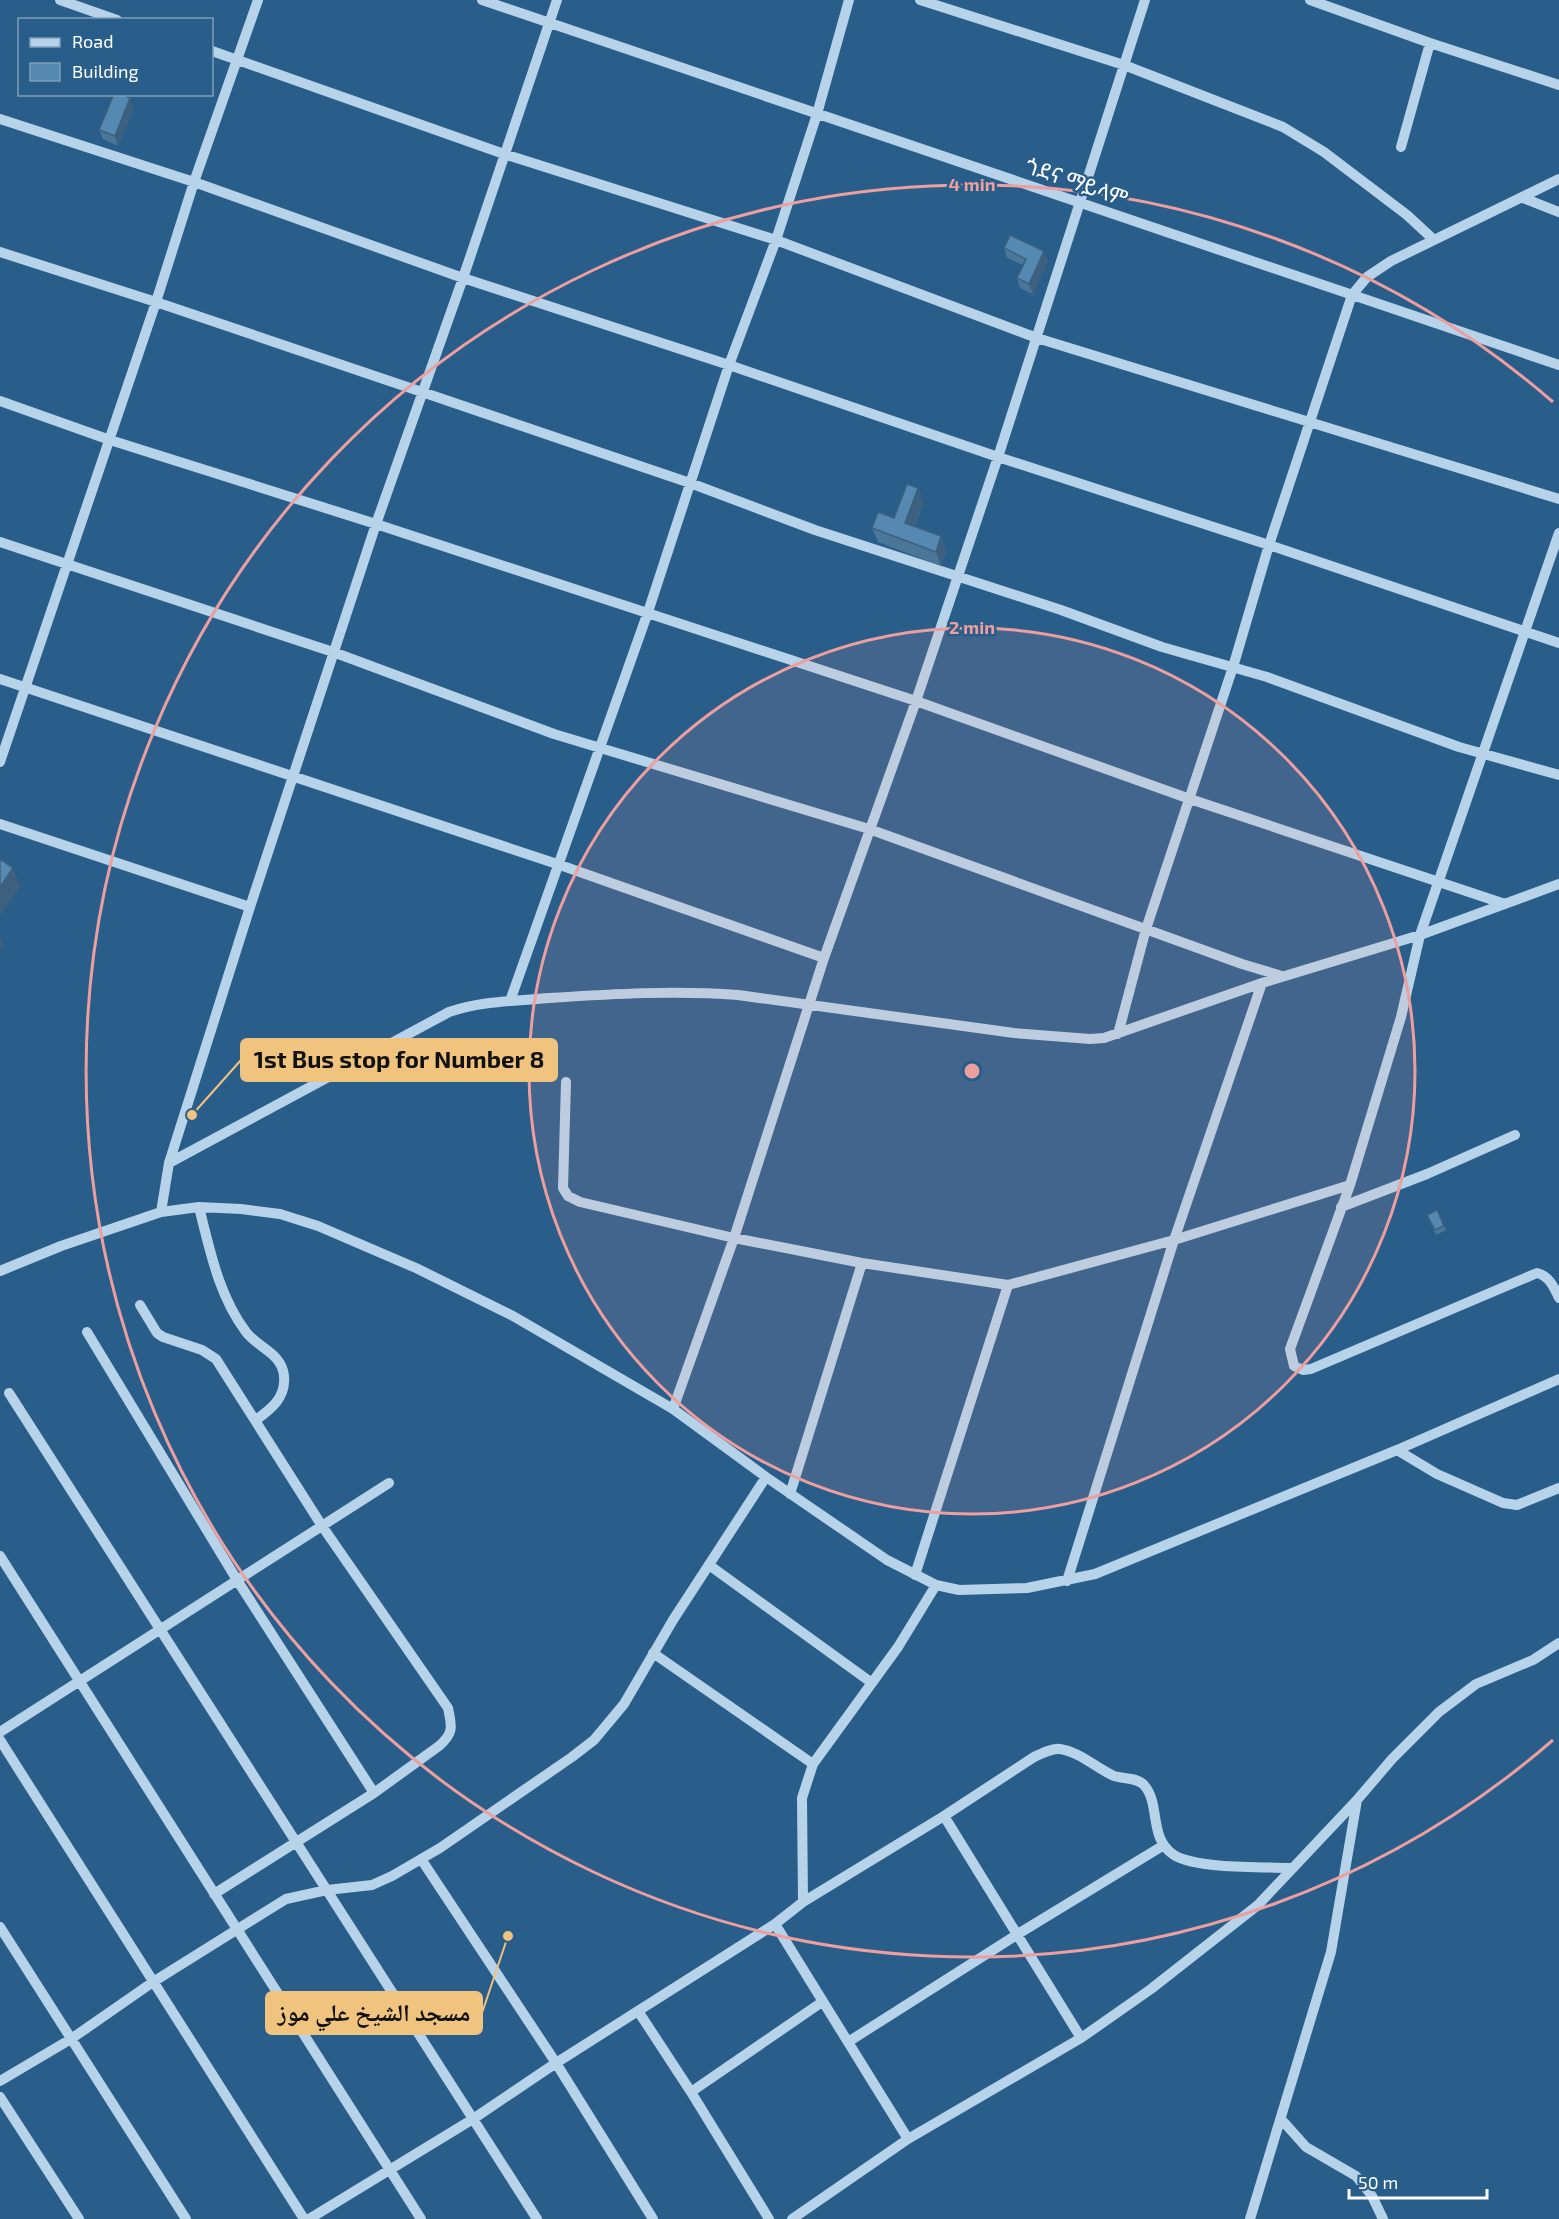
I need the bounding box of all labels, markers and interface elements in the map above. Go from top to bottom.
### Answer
legend [18,18,213,96]
text: Road [72,30,113,52]
text: Building [72,60,139,82]
street label: ጎደና ማይላም [1022,151,1132,211]
text: 4 min [949,173,996,195]
text: 2 min [949,616,995,638]
callout: 1st Bus stop for Number 8 [241,1039,557,1081]
text: 1st Bus stop for Number 8 [254,1044,544,1073]
centre of rings [962,1061,982,1081]
callout: مسجد الشيخ علي موز [266,1992,482,2034]
text: مسجد الشيخ علي موز [277,1997,470,2032]
scale bar [1349,2162,1487,2200]
text: 50 m [1358,2171,1398,2193]

